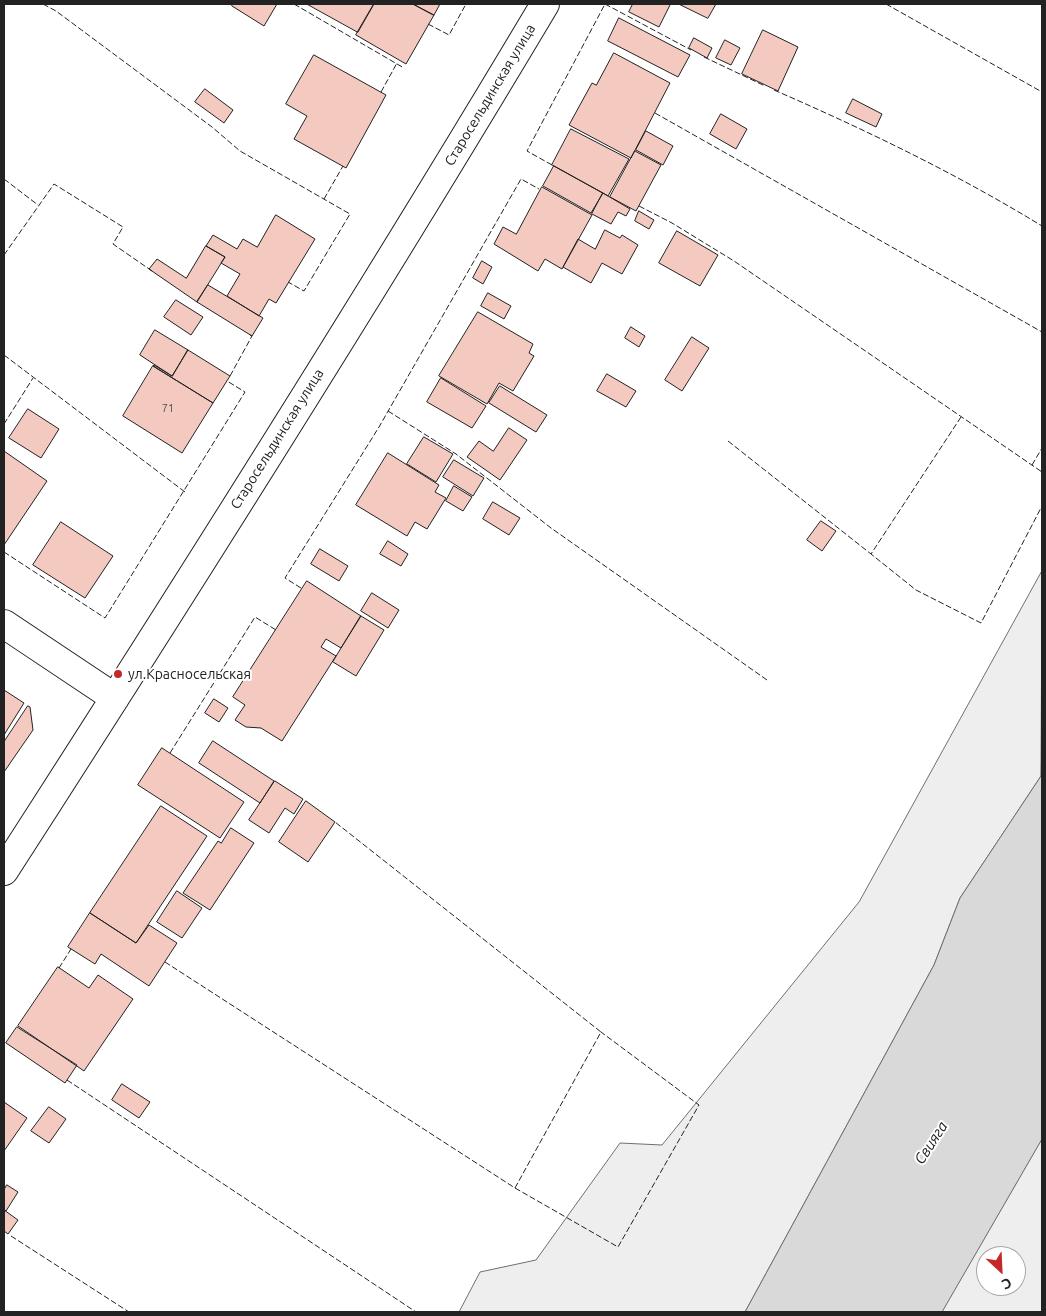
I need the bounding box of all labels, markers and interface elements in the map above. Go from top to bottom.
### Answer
street label: Старосельдинская улица [441,21,539,169]
street label: Старосельдинская улица [227,366,327,512]
house number: 71 [162,401,174,415]
place label: ул.Красносельская [128,666,251,682]
marker: ул.Красносельская [112,668,124,680]
water label: Свияга [911,1118,951,1168]
north arrow [976,1246,1026,1296]
text: С [999,1275,1014,1293]

